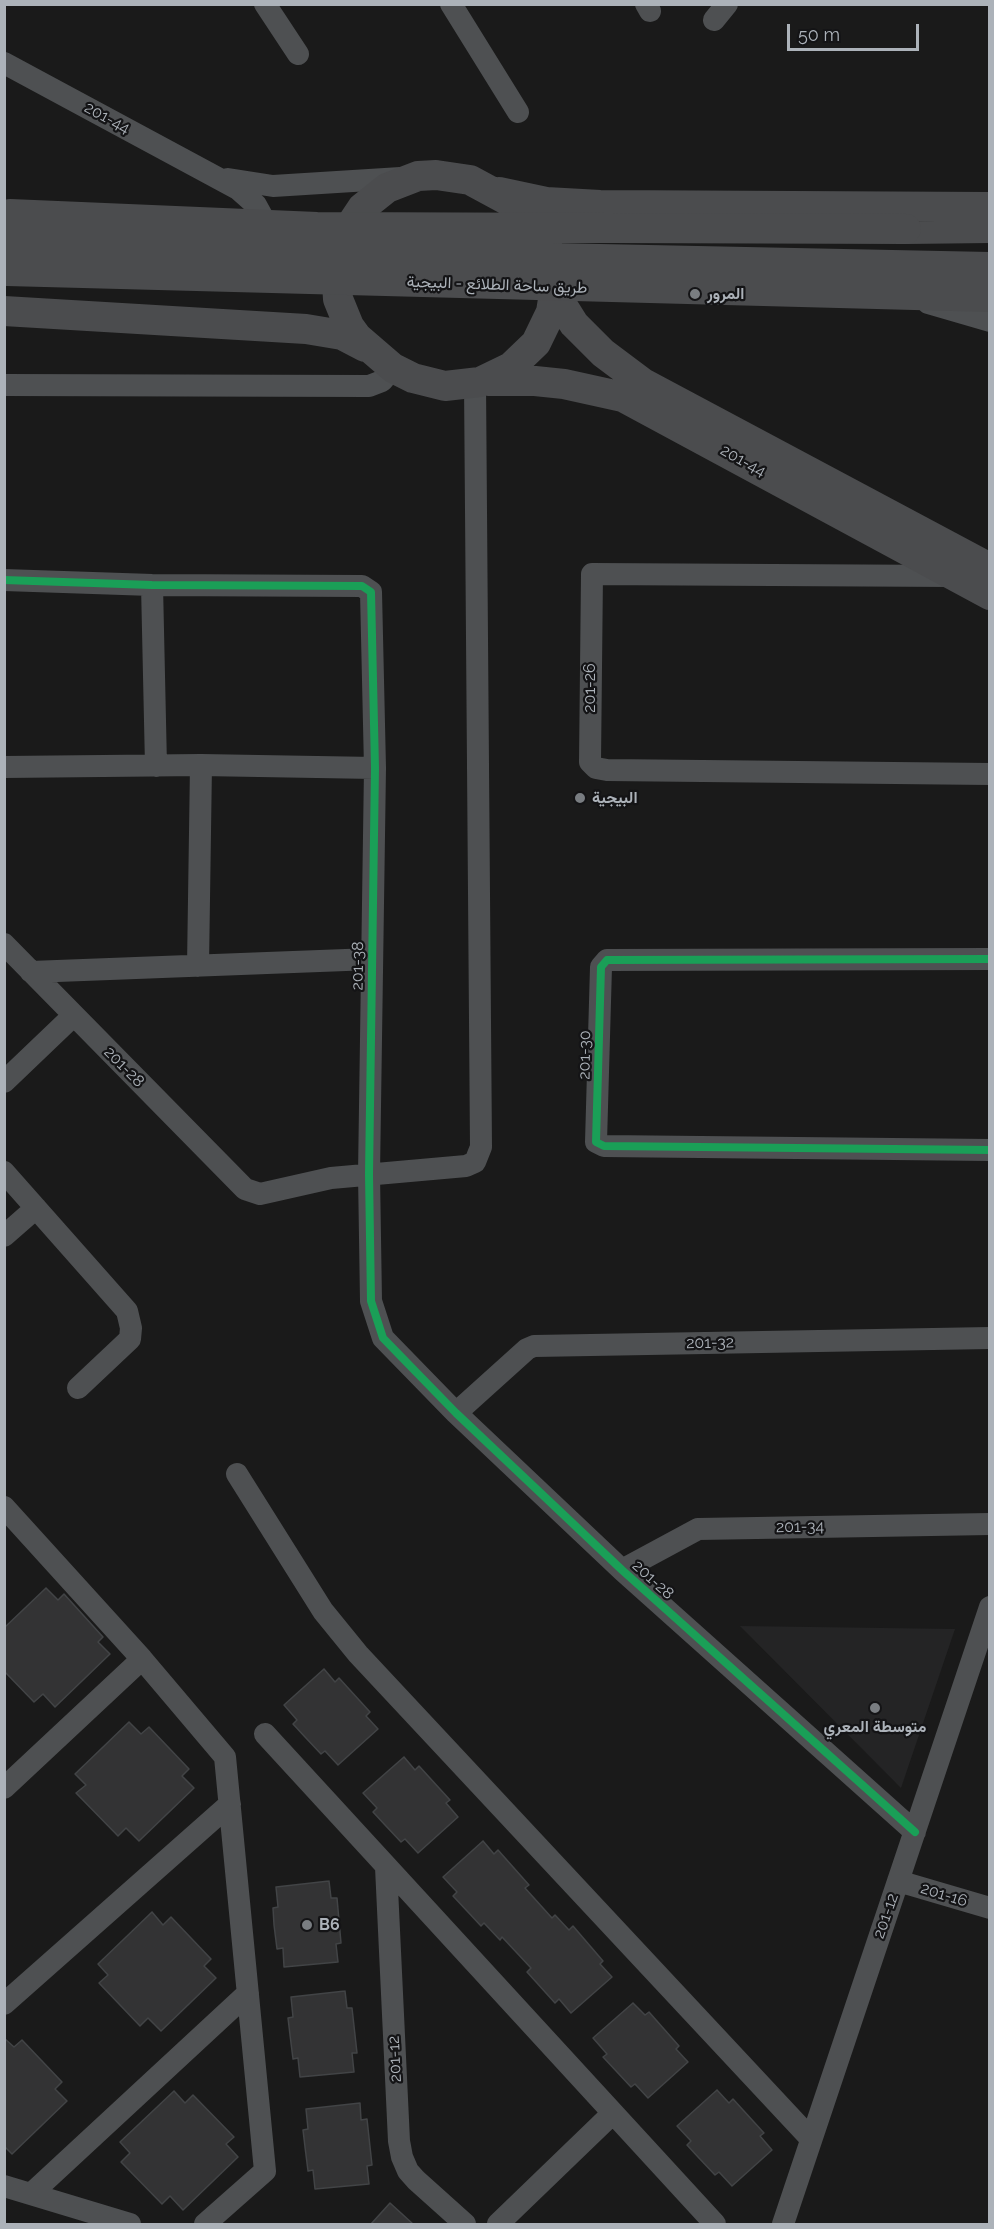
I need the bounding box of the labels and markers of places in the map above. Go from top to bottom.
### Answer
place label: المرور [707,284,744,304]
marker: المرور [688,287,702,301]
place label: البيجية [592,788,638,808]
marker: البيجية [573,791,587,805]
marker: متوسطة المعري [868,1701,882,1715]
place label: متوسطة المعري [824,1717,926,1737]
place label: B6 [319,1915,340,1935]
marker: B6 [300,1918,314,1932]

